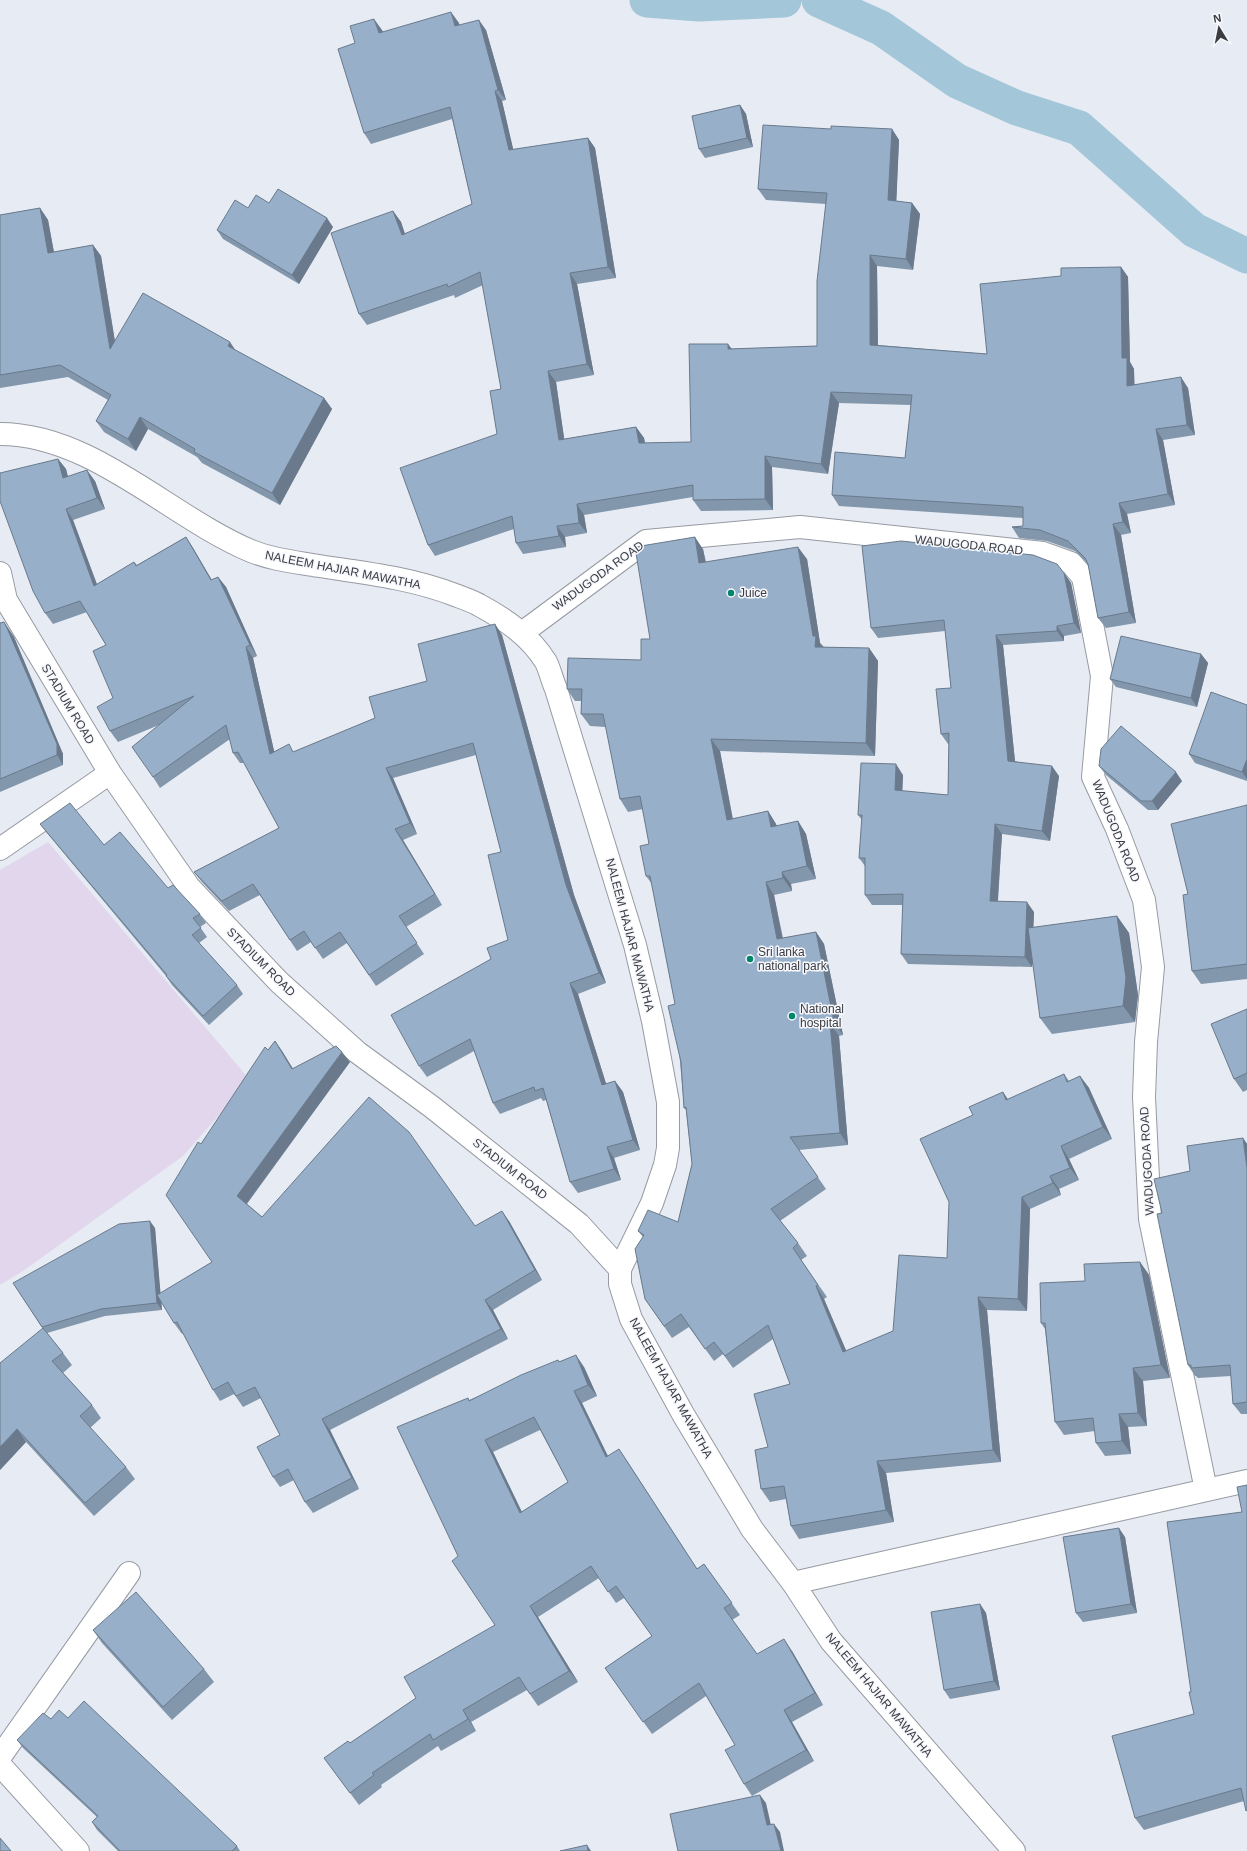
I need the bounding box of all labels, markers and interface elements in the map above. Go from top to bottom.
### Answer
north arrow [1199,8,1239,48]
text: N [1212,12,1222,25]
street label: WADUGODA ROAD [914,532,1024,558]
street label: WADUGODA ROAD [550,538,646,614]
street label: NALEEM HAJIAR MAWATHA [264,548,422,592]
place label: Juice [739,586,767,600]
marker: Juice [726,588,736,598]
street label: STADIUM ROAD [39,661,98,747]
street label: WADUGODA ROAD [1089,778,1143,884]
street label: NALEEM HAJIAR MAWATHA [603,857,657,1013]
street label: STADIUM ROAD [224,925,298,999]
place label: Sri lanka national park [758,945,828,973]
marker: Sri lanka national park [745,954,755,964]
place label: National hospital [800,1002,844,1030]
marker: National hospital [787,1011,797,1021]
street label: WADUGODA ROAD [1137,1106,1157,1216]
street label: STADIUM ROAD [470,1135,550,1203]
street label: NALEEM HAJIAR MAWATHA [627,1315,715,1461]
street label: NALEEM HAJIAR MAWATHA [823,1630,935,1760]

